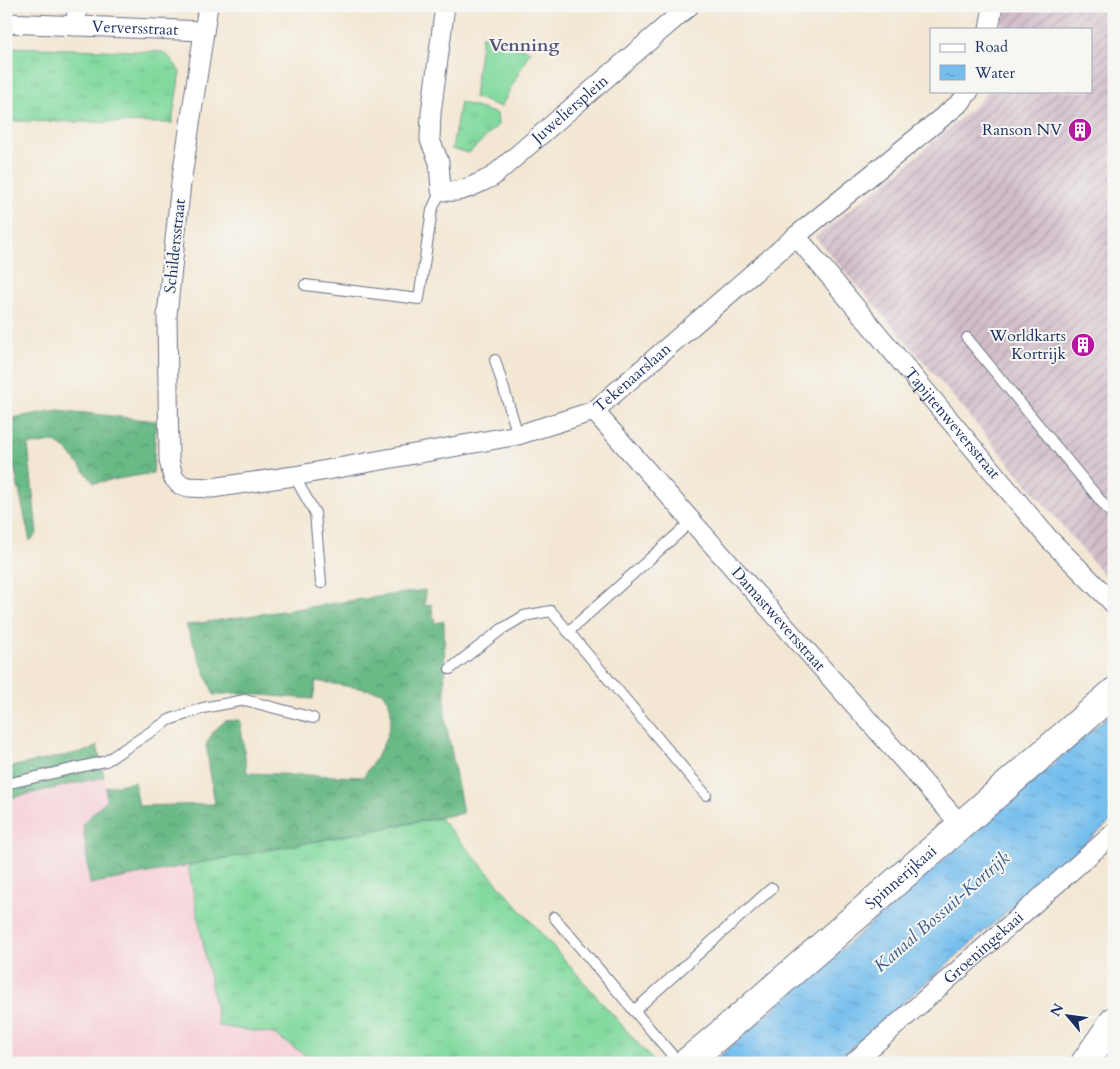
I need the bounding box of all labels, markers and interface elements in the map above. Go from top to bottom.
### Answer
street label: Verversstraat [91,15,179,41]
legend [930,28,1092,92]
district label: Venning [489,33,560,58]
text: Road [975,37,1008,57]
text: Water [974,63,1016,83]
street label: Juweliersplein [526,70,613,150]
building icon: Ranson NV [1067,117,1093,143]
place label: Ranson NV [982,119,1062,141]
street label: Schildersstraat [159,198,191,294]
place label: Worldkarts Kortrijk [989,325,1066,365]
building icon: Worldkarts Kortrijk [1070,332,1096,358]
street label: Tekenaarslaan [589,338,676,418]
street label: Tapijtenweversstraat [899,363,1006,484]
street label: Damastweversstraat [726,562,831,676]
street label: Spinnerijkaai [860,840,942,915]
water label: Kanaal Bossuit-Kortrijk [869,846,1016,978]
street label: Groeningekaai [939,906,1029,989]
north arrow [1042,992,1092,1042]
text: N [1046,1000,1068,1020]

